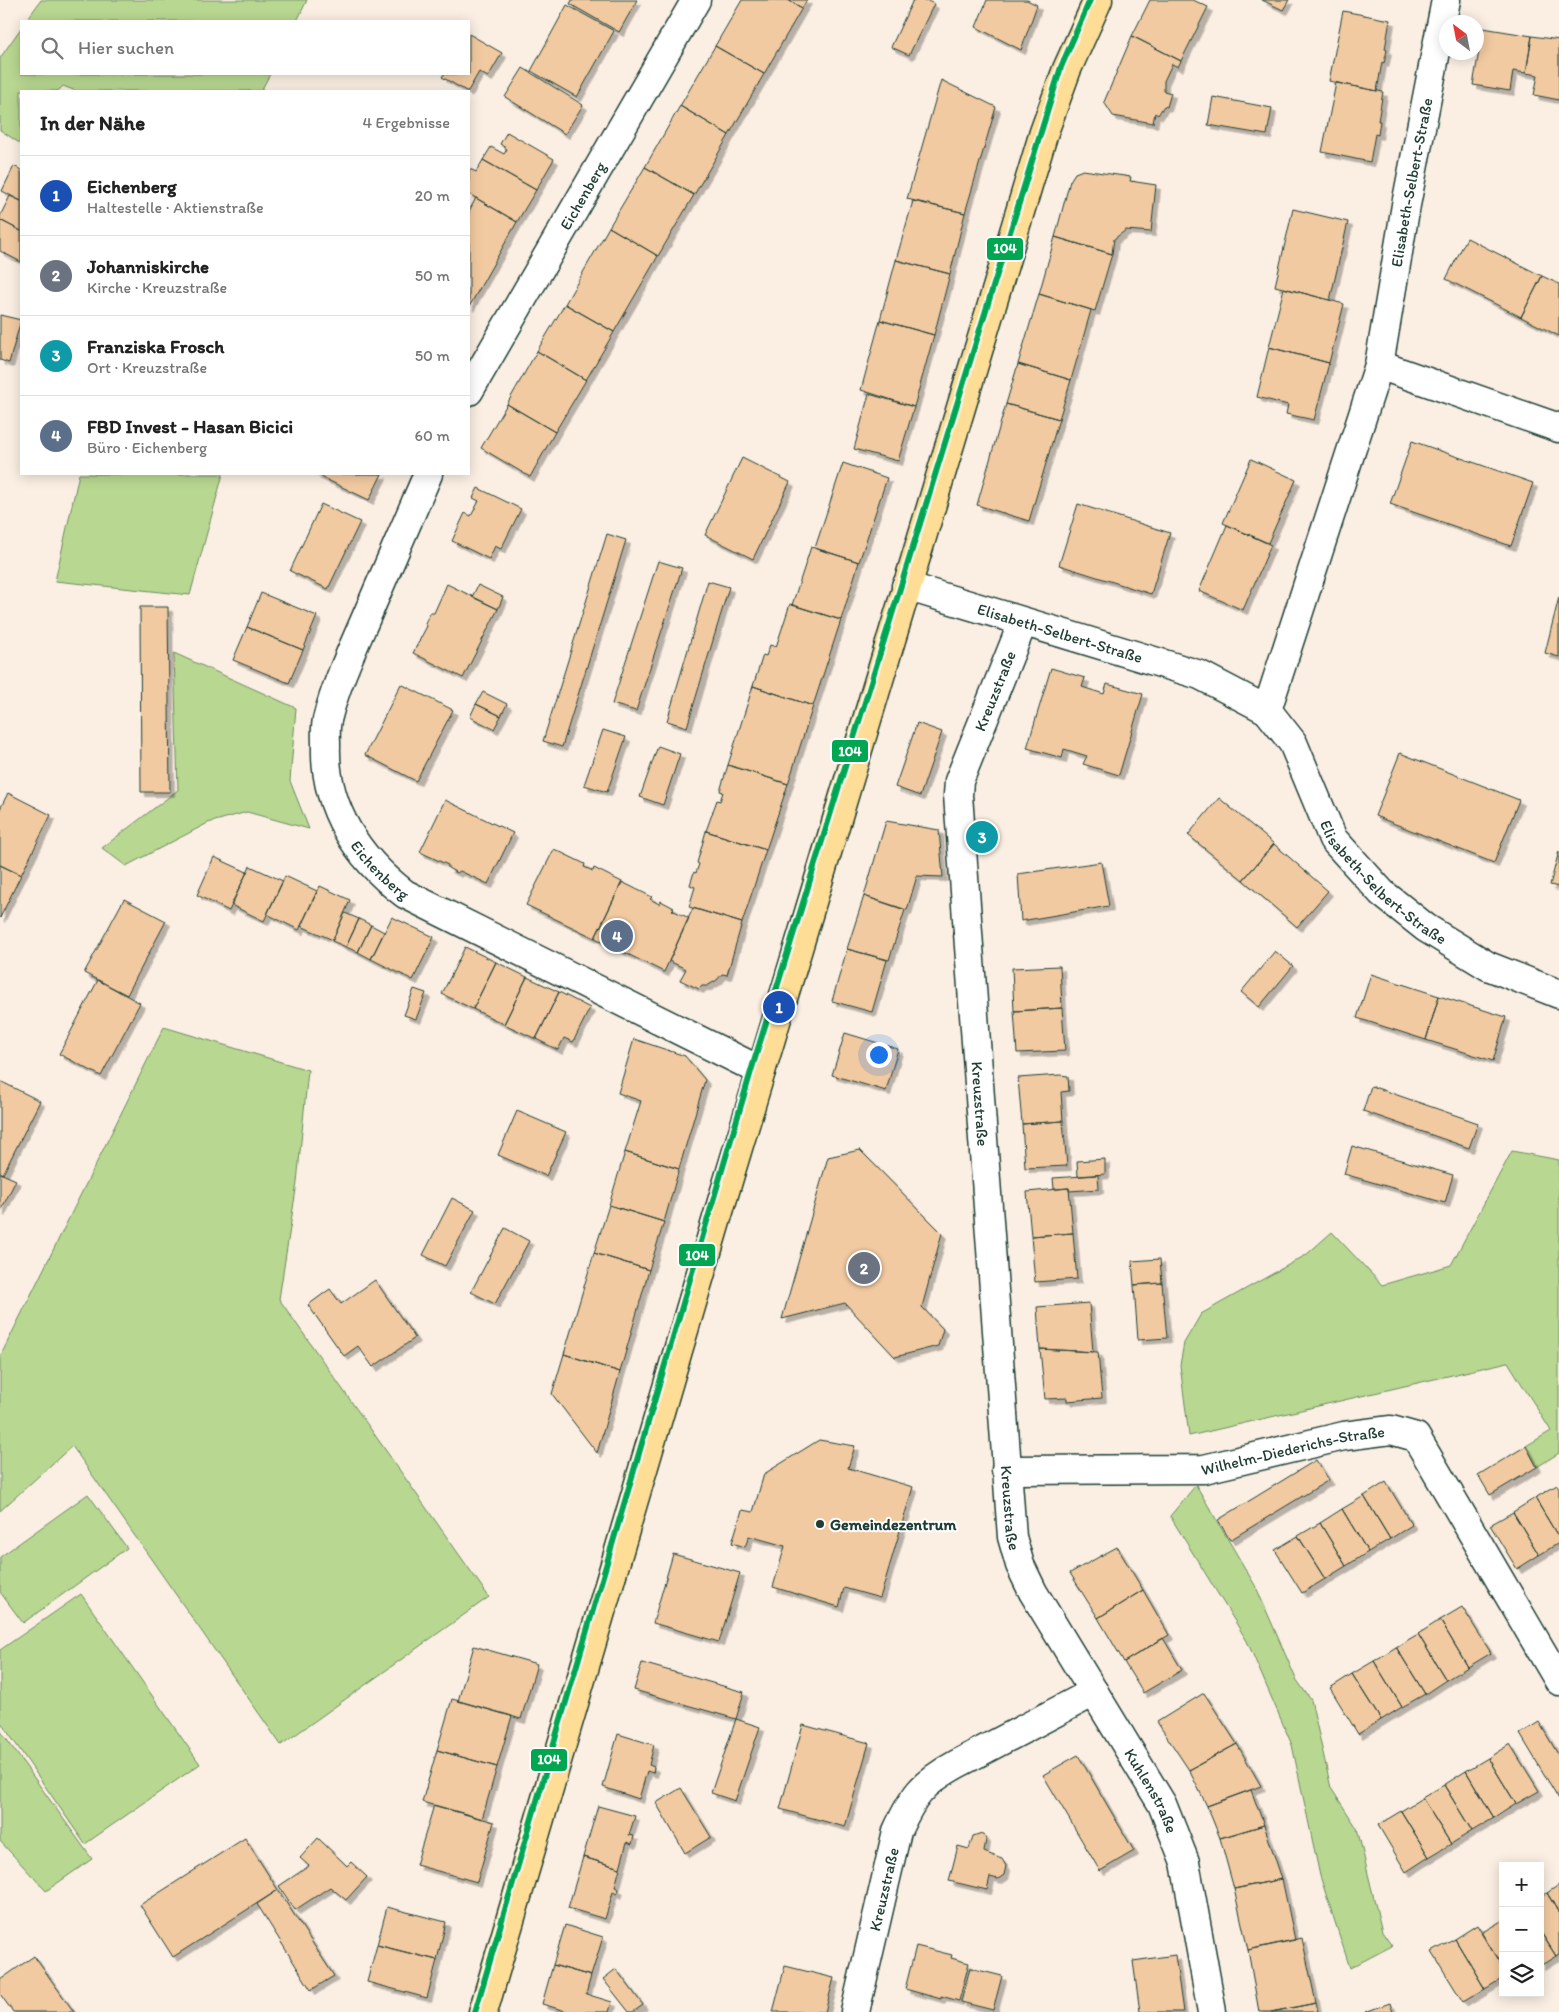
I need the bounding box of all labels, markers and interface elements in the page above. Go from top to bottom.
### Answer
north arrow [1439,15,1484,60]
search box [20,20,470,75]
icon: search [38,34,66,62]
text: Hier suchen [78,36,174,59]
street label: Elisabeth-Selbert-Straße [1386,96,1436,268]
text: In der Nähe [40,110,145,135]
text: 4 Ergebnisse [362,113,450,132]
street label: Eichenberg [555,157,610,233]
text: Eichenberg [87,175,177,198]
text: 1 [52,186,60,205]
text: 20 m [415,186,450,205]
text: Haltestelle · Aktienstraße [87,198,264,217]
line badge: 104 [986,237,1024,261]
text: 104 [993,240,1017,257]
text: Johanniskirche [87,255,209,278]
text: 2 [52,266,60,285]
text: 50 m [415,266,450,285]
text: Kirche · Kreuzstraße [87,278,227,297]
text: Franziska Frosch [87,335,224,358]
text: 3 [52,346,60,365]
text: 50 m [415,346,450,365]
text: Ort · Kreuzstraße [87,358,207,377]
text: FBD Invest - Hasan Bicici [87,415,293,438]
text: 4 [51,426,61,445]
text: 60 m [415,426,450,445]
text: Büro · Eichenberg [87,438,207,457]
street label: Elisabeth-Selbert-Straße [975,599,1145,667]
street label: Kreuzstraße [970,648,1020,734]
line badge: 104 [831,739,869,763]
text: 104 [838,743,862,760]
street label: Elisabeth-Selbert-Straße [1317,817,1450,948]
pin: 3 [966,818,998,856]
street label: Eichenberg [347,837,414,904]
pin: 4 [601,917,633,955]
pin: 1 [763,988,795,1026]
your location [866,1042,892,1068]
street label: Kreuzstraße [968,1061,993,1147]
line badge: 104 [678,1243,716,1267]
text: 104 [685,1247,709,1264]
pin: 2 [848,1249,880,1287]
street label: Wilhelm-Diederichs-Straße [1199,1421,1386,1479]
street label: Kreuzstraße [997,1465,1025,1552]
place label: Gemeindezentrum [830,1515,956,1534]
marker: Gemeindezentrum [814,1518,826,1530]
street label: Kuhlenstraße [1121,1745,1182,1836]
line badge: 104 [530,1748,568,1772]
text: 104 [537,1751,561,1768]
street label: Kreuzstraße [865,1846,902,1933]
map controls [1499,1862,1544,1997]
button: + [1499,1862,1544,1907]
button: − [1499,1907,1544,1952]
button: layers [1499,1952,1544,1997]

